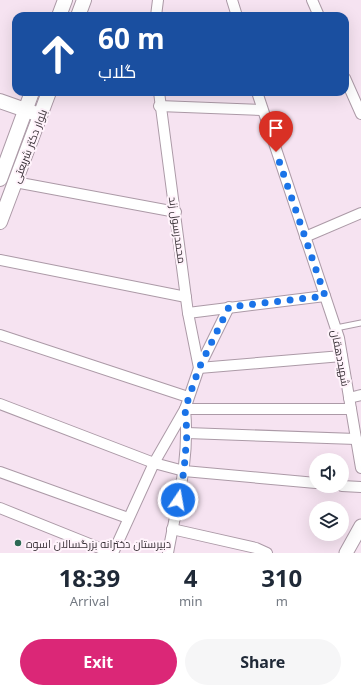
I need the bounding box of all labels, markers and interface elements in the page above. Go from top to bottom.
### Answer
text: 60 m [98,19,165,57]
icon: ahead [32,28,84,80]
text: گلاب [98,59,136,83]
street label: بلوار دکتر شریعتی [8,107,50,185]
pin [259,111,293,152]
icon: arrive [265,117,287,139]
street label: محمدرسول زند [166,196,190,264]
street label: شهیددهقان [328,329,354,387]
map controls [309,453,349,541]
button: sound [309,453,349,493]
position arrow [157,479,199,521]
button: layers [309,501,349,541]
place label: دبیرستان دخترانه بزرگسالان اسوه [26,536,171,551]
marker: دبیرستان دخترانه بزرگسالان اسوه [13,538,23,548]
text: 18:39 [59,561,120,594]
text: 4 [184,561,198,594]
text: 310 [261,561,302,594]
text: Arrival [70,592,109,610]
text: min [179,592,202,610]
text: m [276,592,288,610]
button: Exit [20,639,177,685]
button: Share [185,639,341,685]

